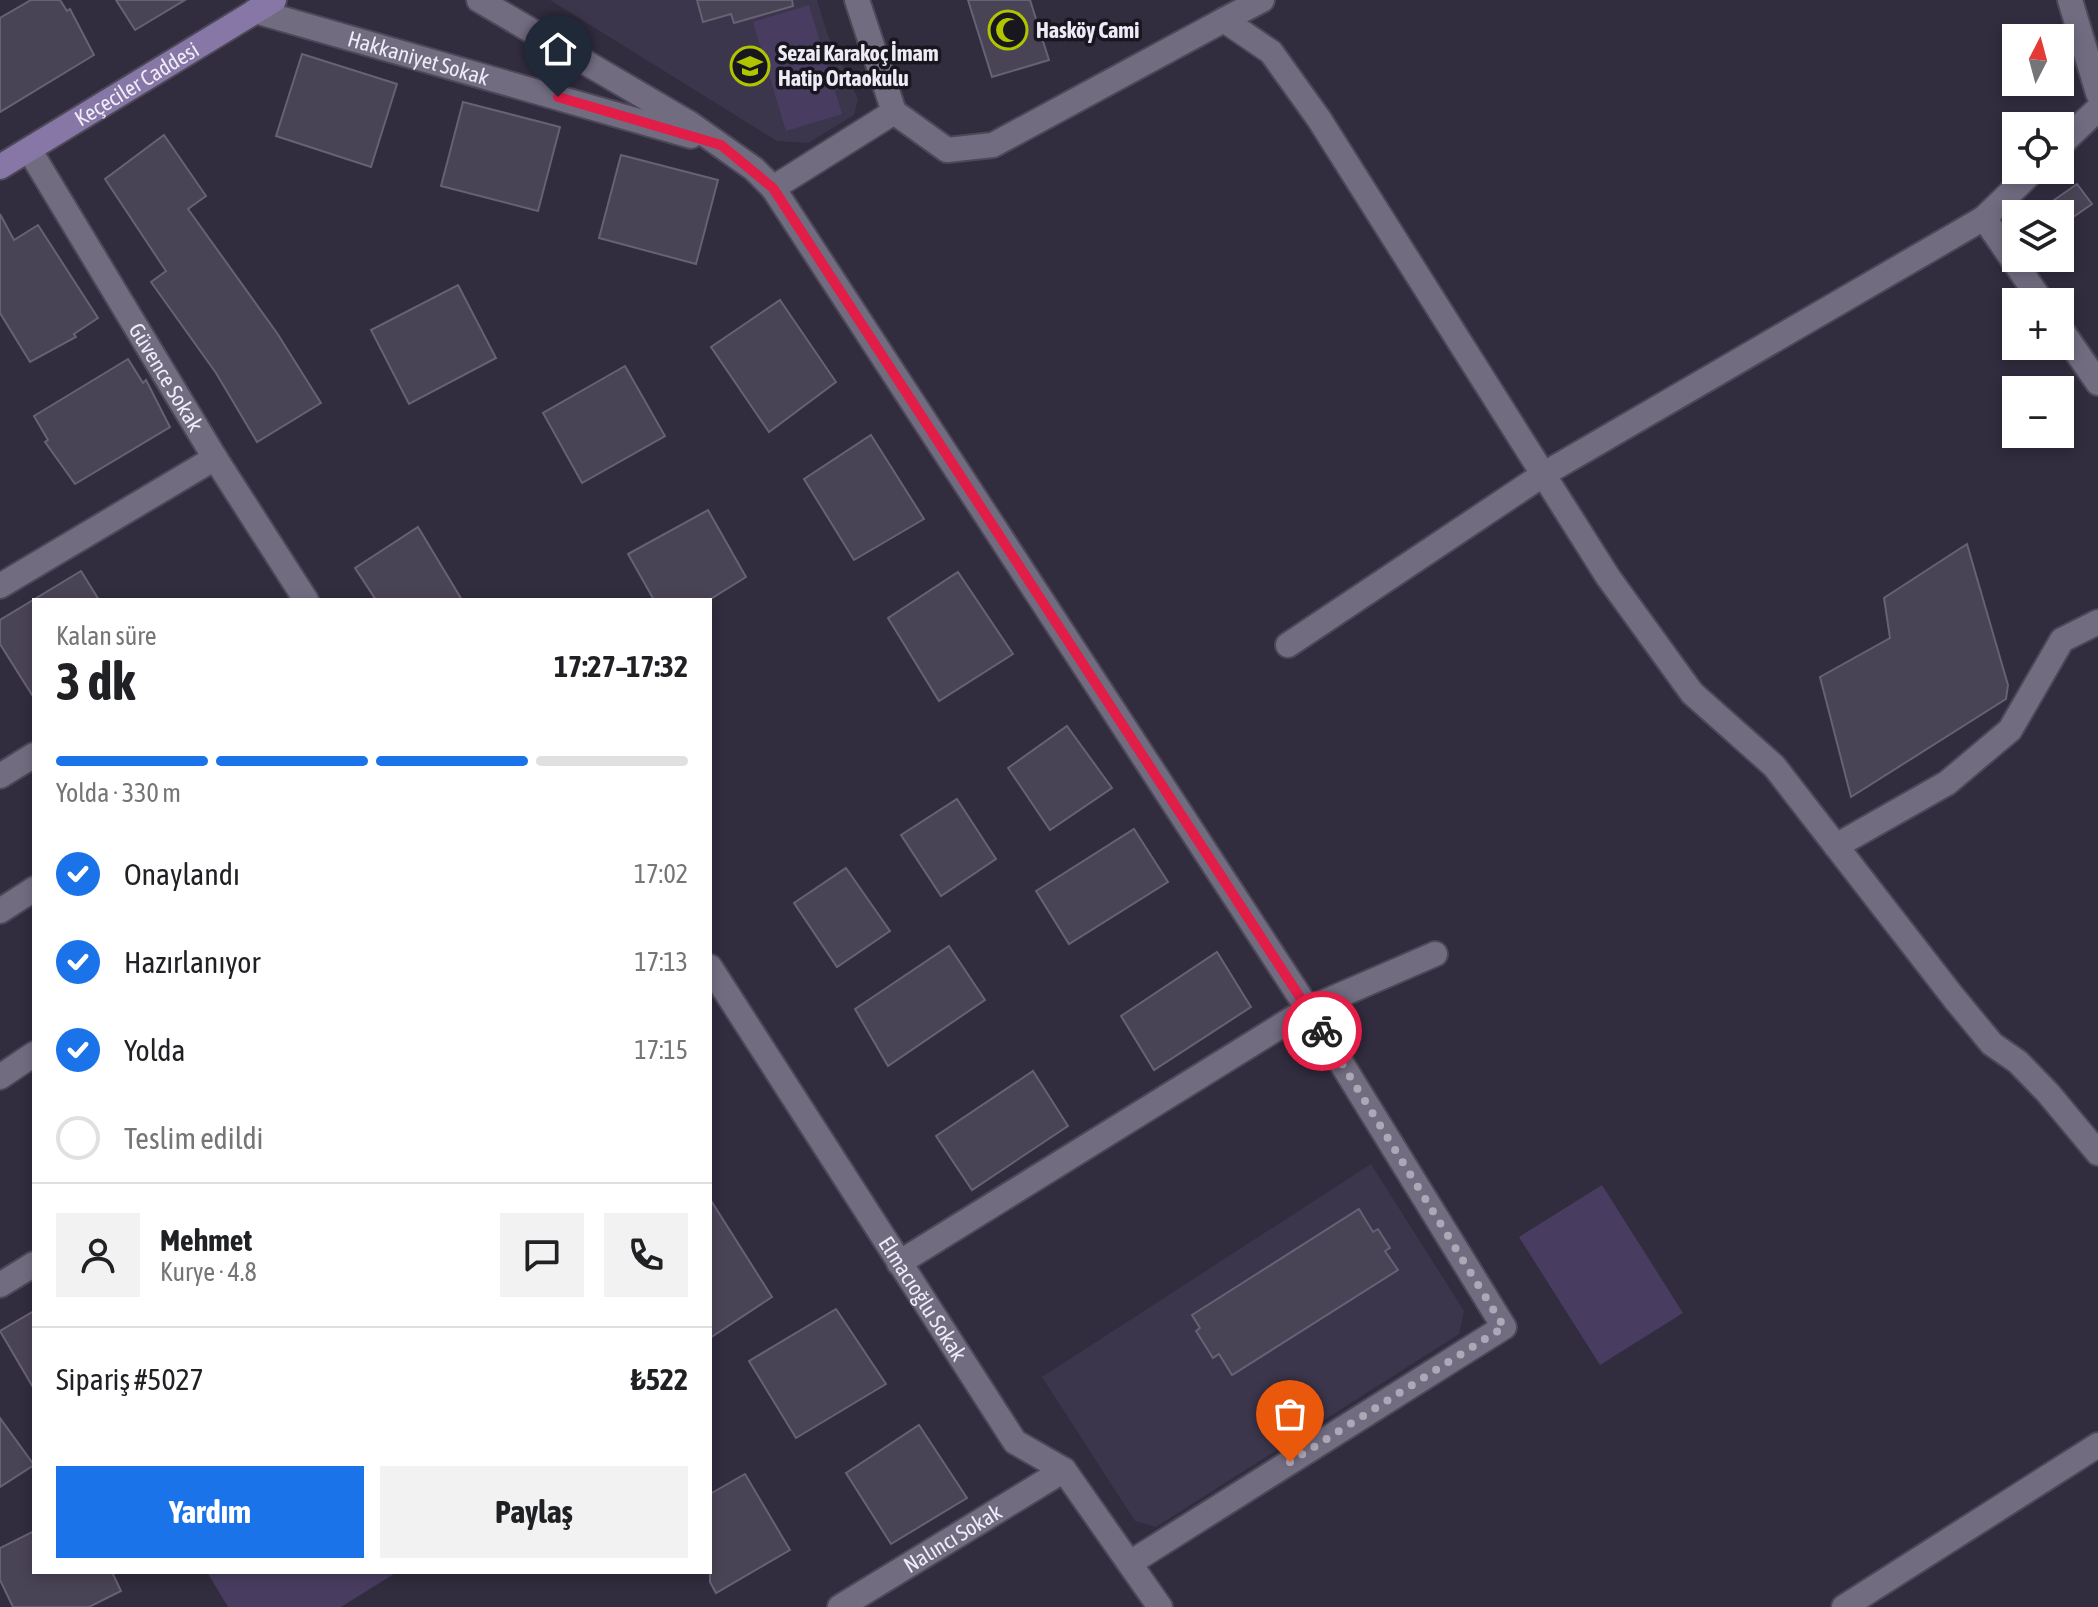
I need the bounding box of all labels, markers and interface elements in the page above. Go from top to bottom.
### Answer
mosque icon: Hasköy Cami [987,9,1029,51]
pin [524,15,592,97]
place label: Hasköy Cami [1036,17,1139,43]
north arrow [2002,24,2074,96]
map controls [2002,24,2074,448]
street label: Hakkaniyet Sokak [345,25,492,91]
icon: home [536,27,580,71]
street label: Keçeciler Caddesi [70,36,203,131]
place label: Sezai Karakoç İmam Hatip Ortaokulu [778,40,939,91]
school or university icon: Sezai Karakoç İmam Hatip Ortaokulu [729,45,771,87]
button: locate [2002,112,2074,184]
button: layers [2002,200,2074,272]
button: + [2002,288,2074,360]
street label: Güvence Sokak [124,318,209,436]
button: − [2002,376,2074,448]
text: Kalan süre [56,621,157,651]
text: 17:27–17:32 [554,649,688,683]
text: 3 dk [56,651,135,711]
text: Yolda · 330 m [56,778,181,808]
icon: check [56,852,100,896]
text: Onaylandı [124,857,240,891]
text: 17:02 [634,859,688,889]
icon: check [56,940,100,984]
text: Hazırlanıyor [124,945,260,979]
text: 17:13 [634,947,688,977]
courier [1282,991,1362,1071]
icon: bike [1300,1009,1344,1053]
icon: check [56,1028,100,1072]
text: Yolda [124,1033,185,1067]
text: 17:15 [634,1035,688,1065]
text: Teslim edildi [124,1121,264,1155]
button: person [56,1213,140,1297]
button: chat [500,1213,584,1297]
button: phone [604,1213,688,1297]
text: Mehmet [160,1223,252,1257]
street label: Elmacıoğlu Sokak [873,1231,973,1366]
text: Kurye · 4.8 [160,1257,257,1287]
text: Sipariş #5027 [56,1362,204,1396]
text: ₺522 [631,1362,688,1396]
pin [1256,1380,1324,1462]
icon: bag [1268,1392,1312,1436]
button: Yardım [56,1466,364,1558]
button: Paylaş [380,1466,688,1558]
street label: Nalıncı Sokak [899,1498,1007,1578]

